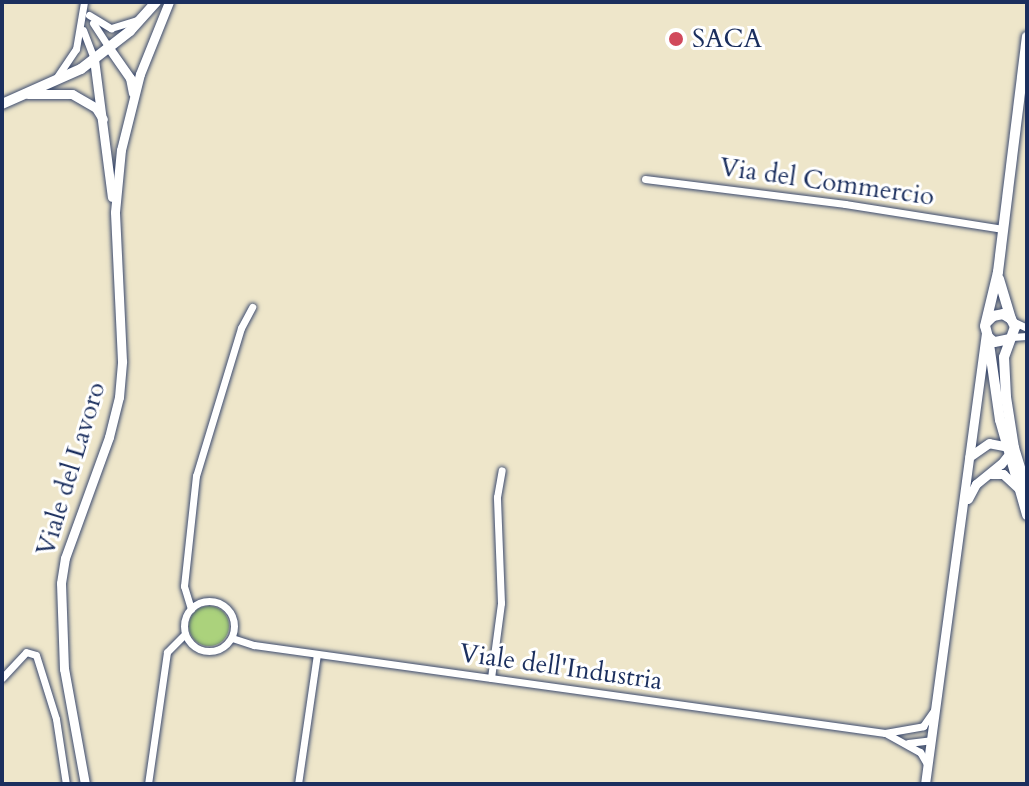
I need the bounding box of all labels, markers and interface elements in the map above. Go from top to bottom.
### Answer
place label: SACA [692,23,762,55]
marker: SACA [667,30,685,48]
street label: Via del Commercio [718,152,936,212]
street label: Viale del Lavoro [30,378,112,560]
street label: Viale dell'Industria [458,637,664,697]

